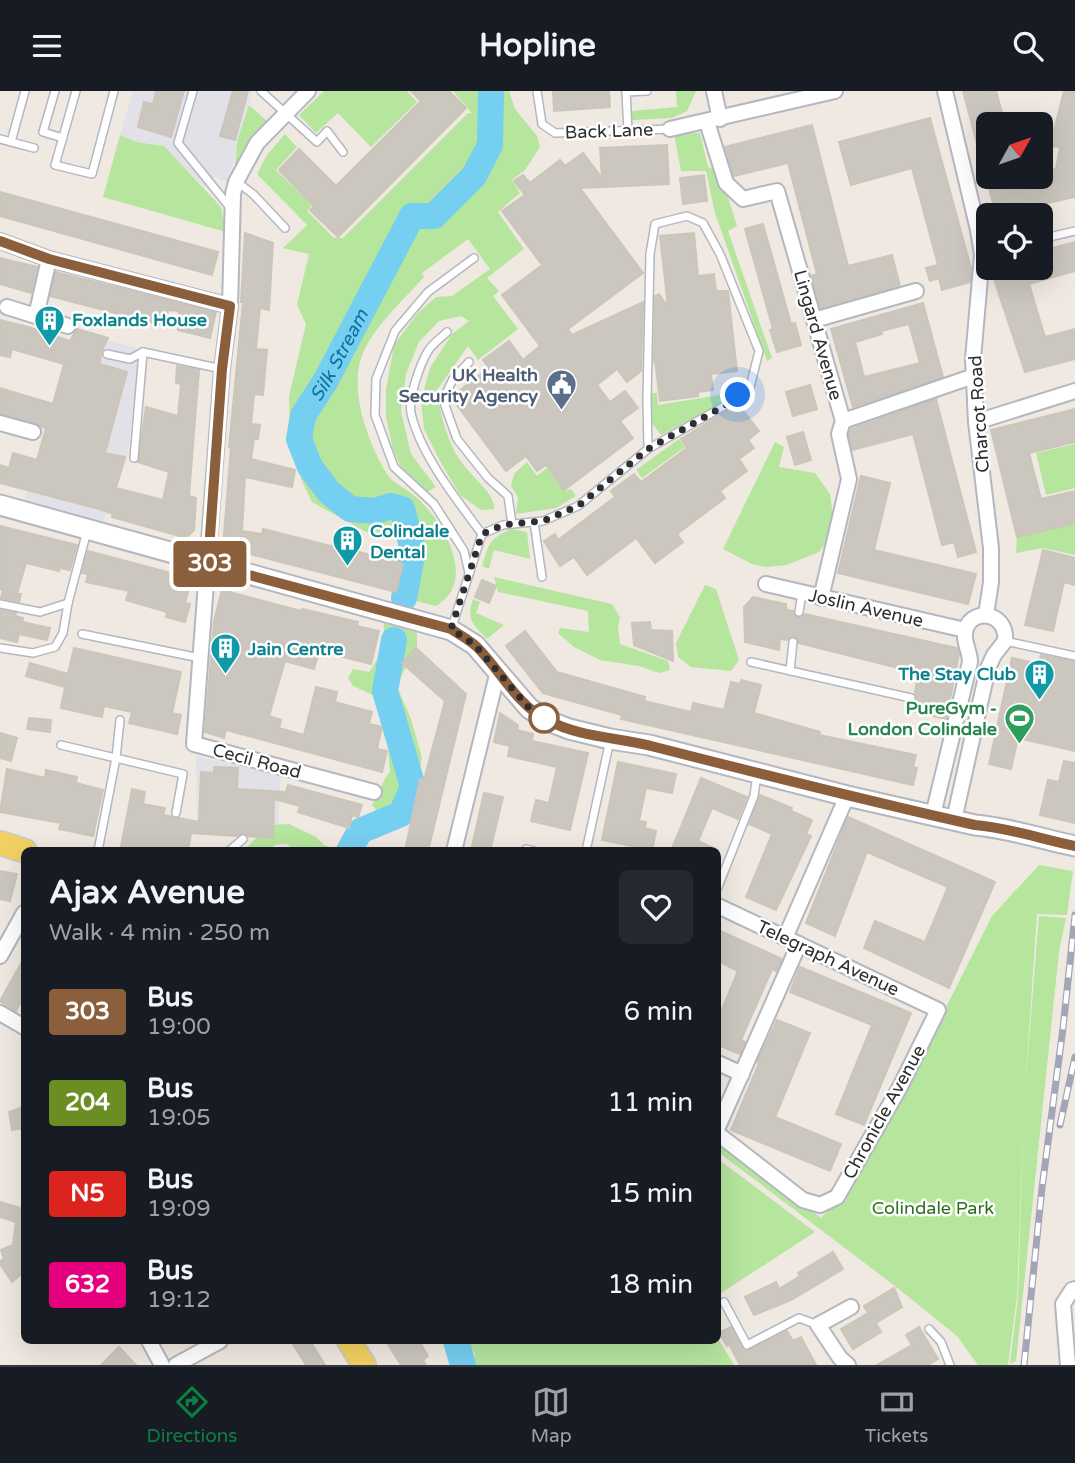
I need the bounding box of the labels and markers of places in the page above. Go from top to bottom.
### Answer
building icon: Foxlands House [32,303,66,347]
place label: Foxlands House [72,309,207,331]
place label: UK Health Security Agency [399,364,538,407]
public building icon: UK Health Security Agency [544,368,578,412]
place label: Colindale Dental [370,520,449,563]
building icon: Colindale Dental [330,524,364,568]
building icon: Jain Centre [208,632,242,676]
place label: Jain Centre [247,638,343,660]
building icon: The Stay Club [1022,657,1056,701]
place label: The Stay Club [897,663,1016,685]
place label: PureGym - London Colindale [848,697,997,740]
sports icon: PureGym - London Colindale [1003,701,1037,745]
unlabelled marker [529,703,559,733]

